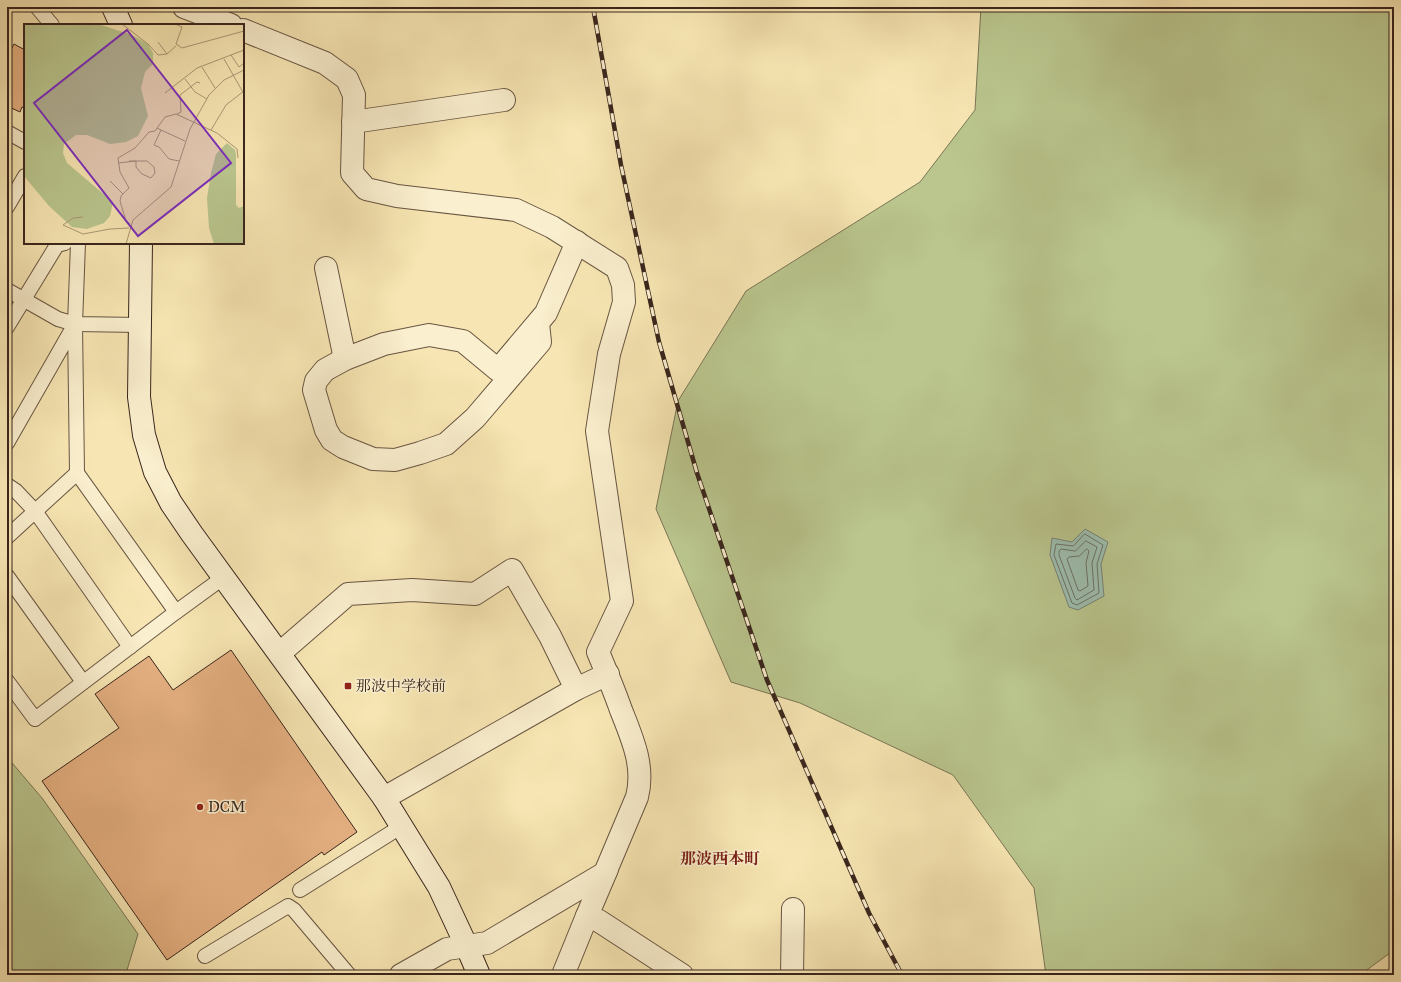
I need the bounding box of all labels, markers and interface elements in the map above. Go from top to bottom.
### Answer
inset map [24,24,244,244]
place label: 那波中学校前 [356,677,446,695]
marker: 那波中学校前 [343,681,353,691]
place label: DCM [208,798,246,816]
marker: DCM [195,802,205,812]
district label: 那波西本町 [680,849,760,868]

